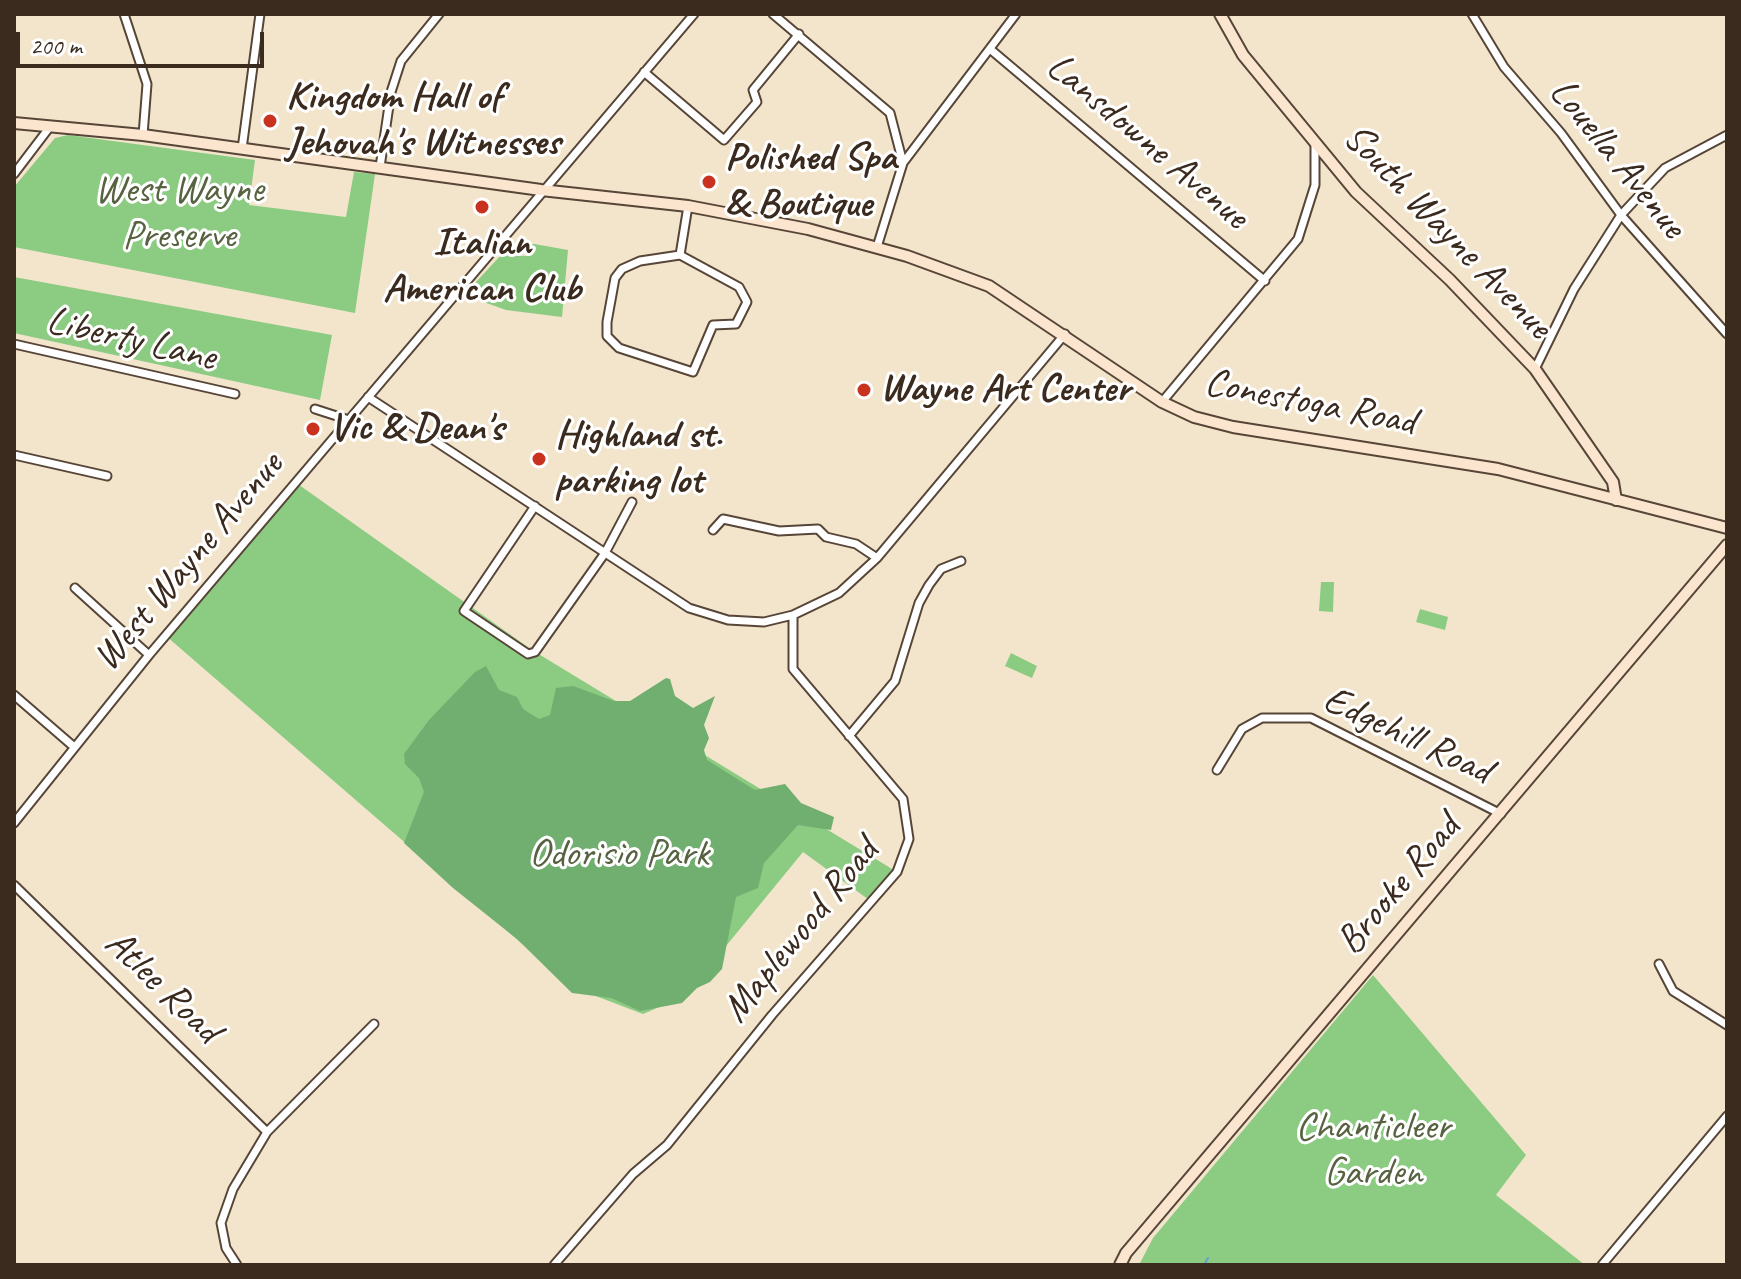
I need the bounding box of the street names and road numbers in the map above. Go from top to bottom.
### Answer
street label: Lansdowne Avenue [1036,43,1258,241]
street label: Louella Avenue [1538,69,1696,249]
street label: South Wayne Avenue [1332,114,1562,350]
street label: Liberty Lane [42,297,220,383]
street label: Conestoga Road [1201,359,1419,447]
street label: West Wayne Avenue [84,443,294,681]
street label: Edgehill Road [1315,676,1499,796]
street label: Brooke Road [1327,805,1471,965]
street label: Maplewood Road [712,829,890,1033]
street label: Atlee Road [94,920,230,1054]

